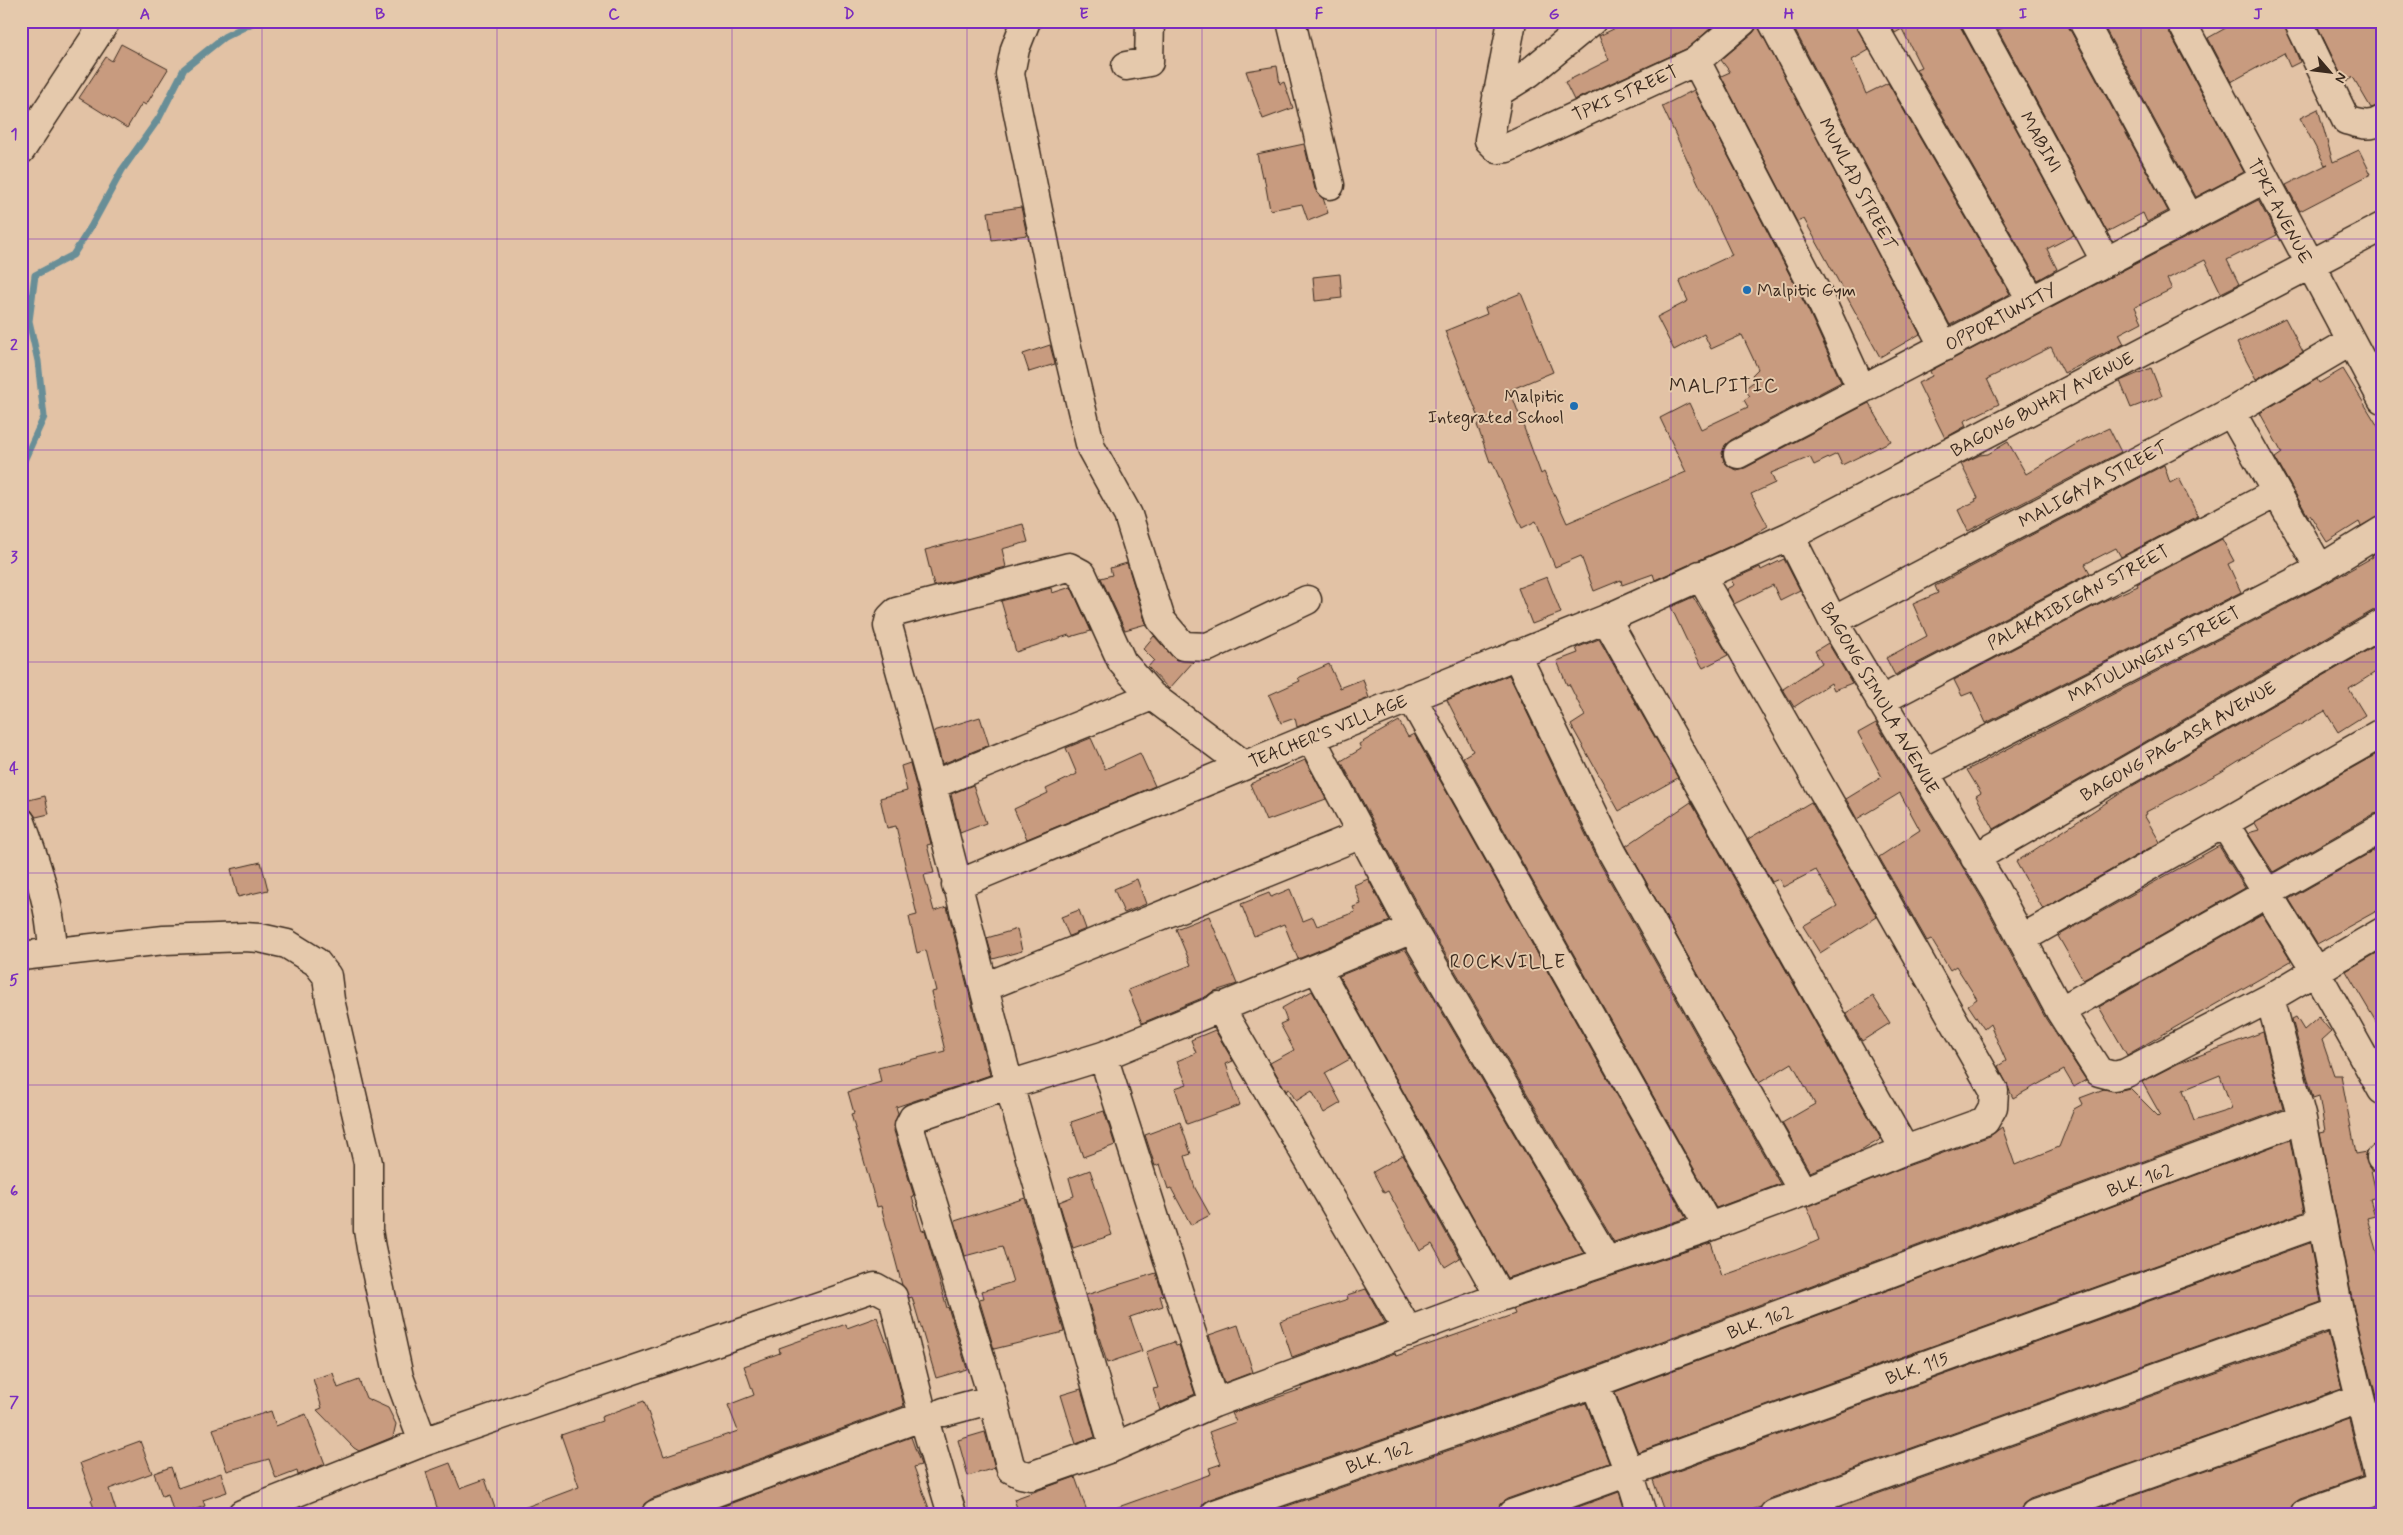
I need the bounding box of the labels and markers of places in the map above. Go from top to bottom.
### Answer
place label: Malpitic Gym [1757,279,1856,303]
marker: Malpitic Gym [1741,284,1753,296]
place label: Malpitic Integrated School [1428,385,1564,431]
marker: Malpitic Integrated School [1568,400,1580,412]

